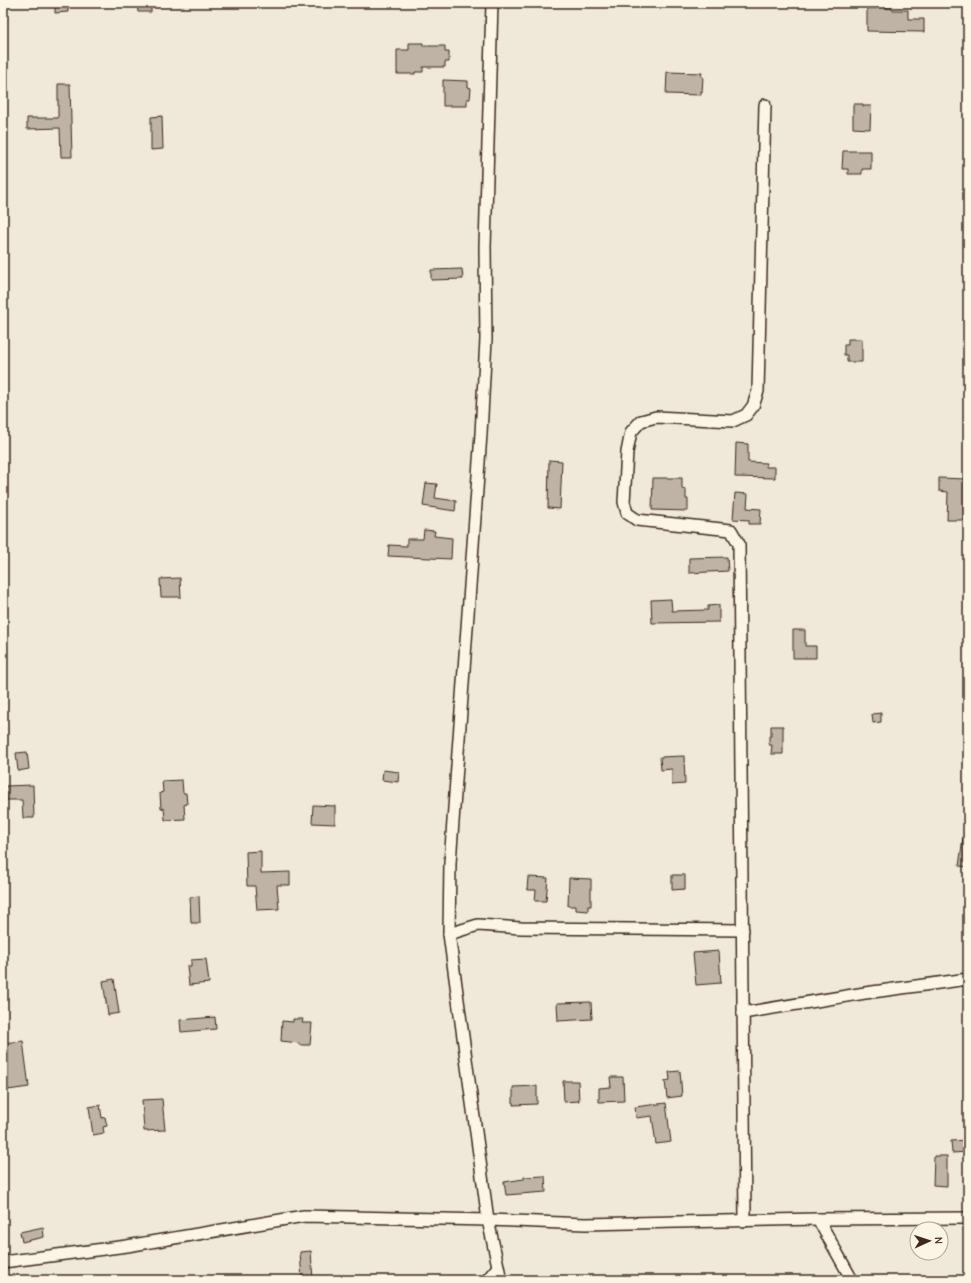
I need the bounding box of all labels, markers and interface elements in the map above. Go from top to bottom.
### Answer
north arrow [909,1221,949,1261]
text: N [932,1237,945,1244]

